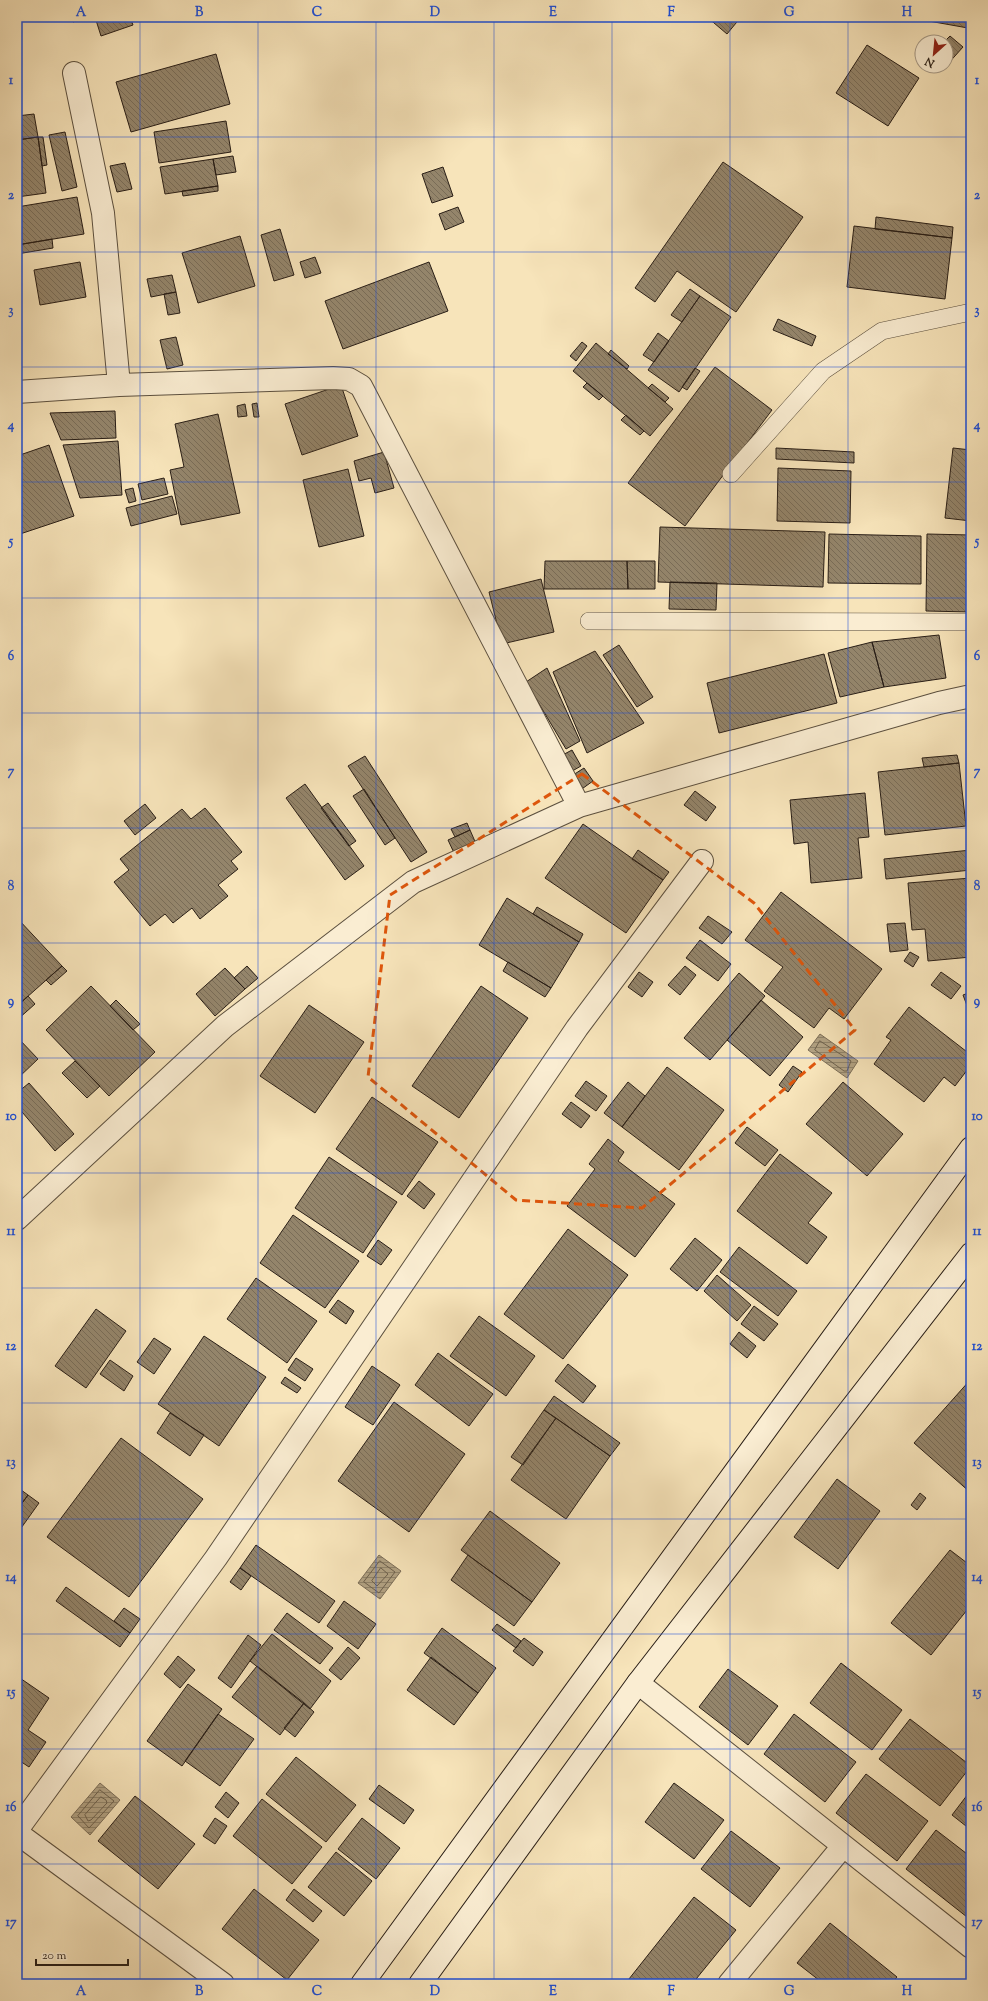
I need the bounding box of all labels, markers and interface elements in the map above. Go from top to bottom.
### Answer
text: A [76,4,87,22]
text: B [195,4,204,22]
text: C [312,4,322,22]
text: D [430,4,440,22]
text: E [549,4,557,22]
text: F [667,4,675,22]
text: G [784,4,795,22]
text: H [902,4,913,22]
north arrow [914,34,954,74]
text: N [922,53,938,72]
text: 1 [9,72,14,90]
text: 1 [975,72,980,90]
text: 2 [8,187,15,205]
text: 2 [974,187,981,205]
text: 3 [8,302,14,320]
text: 3 [974,302,980,320]
text: 4 [7,417,15,435]
text: 4 [973,417,981,435]
text: 5 [8,533,14,551]
text: 5 [974,533,980,551]
text: 6 [8,648,15,666]
text: 6 [974,648,981,666]
text: 7 [8,763,15,781]
text: 7 [974,763,981,781]
text: 8 [8,878,15,896]
text: 8 [974,878,981,896]
text: 9 [8,993,15,1011]
text: 9 [974,993,981,1011]
text: 10 [5,1108,17,1126]
text: 10 [971,1108,983,1126]
text: 11 [7,1223,16,1241]
text: 11 [973,1223,982,1241]
text: 12 [6,1338,17,1356]
text: 12 [972,1338,983,1356]
text: 13 [6,1454,16,1472]
text: 13 [972,1454,982,1472]
text: 14 [6,1569,17,1587]
text: 14 [972,1569,983,1587]
text: 15 [7,1684,16,1702]
text: 15 [973,1684,982,1702]
text: 16 [6,1799,17,1817]
text: 16 [972,1799,983,1817]
text: 17 [6,1914,17,1932]
text: 17 [972,1914,983,1932]
scale bar [36,1941,128,1967]
text: 20 m [42,1947,67,1965]
text: A [76,1983,87,2001]
text: B [195,1983,204,2001]
text: C [312,1983,322,2001]
text: D [430,1983,440,2001]
text: E [549,1983,557,2001]
text: F [667,1983,675,2001]
text: G [784,1983,795,2001]
text: H [902,1983,913,2001]

